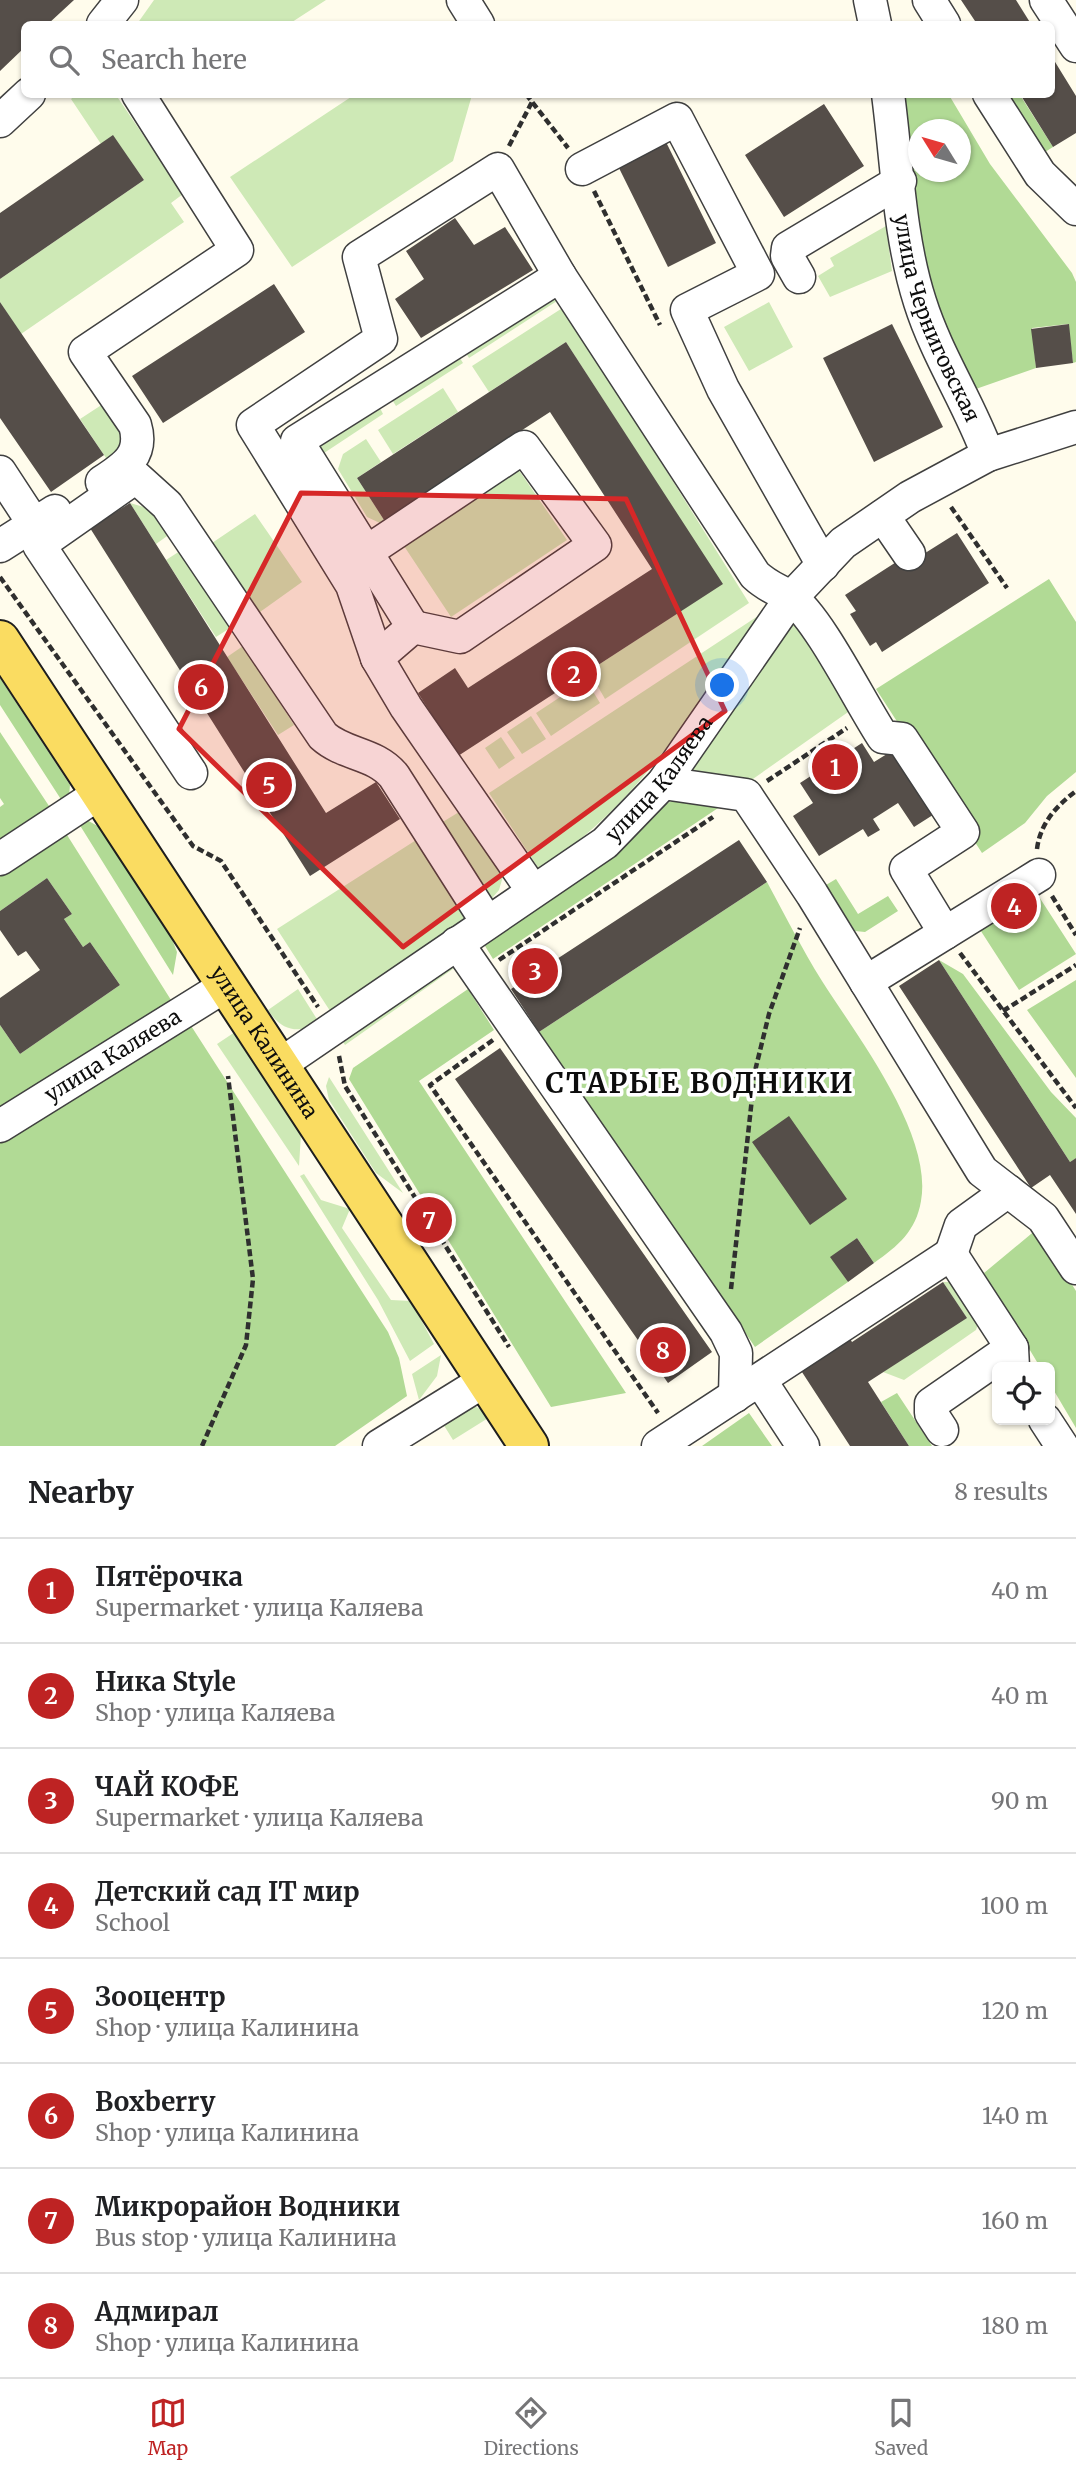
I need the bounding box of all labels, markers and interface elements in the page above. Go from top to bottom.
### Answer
search box [21,21,1055,98]
icon: search [45,41,83,79]
text: Search here [101,43,247,76]
north arrow [908,119,971,182]
street label: улица Черниговская [889,212,986,426]
pin: 2 [551,648,597,700]
pin: 6 [178,661,224,713]
your location [705,668,739,702]
street label: улица Каляева [599,710,718,847]
pin: 1 [812,741,858,793]
pin: 5 [246,759,292,811]
pin: 4 [991,880,1037,932]
pin: 3 [512,945,558,997]
street label: улица Калинина [204,960,324,1123]
street label: улица Каляева [39,1003,186,1108]
district label: СТАРЫЕ ВОДНИКИ [545,1065,855,1101]
pin: 7 [406,1194,452,1246]
pin: 8 [640,1324,686,1376]
map controls [992,1362,1055,1425]
button: locate [992,1362,1055,1425]
text: Nearby [28,1473,134,1511]
text: 8 results [954,1477,1048,1506]
text: Пятёрочка [95,1560,243,1593]
text: 1 [46,1576,56,1605]
text: 40 m [991,1576,1048,1605]
text: Supermarket · улица Каляева [95,1593,424,1622]
text: Ника Style [95,1665,236,1698]
text: 2 [44,1681,58,1710]
text: 40 m [991,1681,1048,1710]
text: Shop · улица Каляева [95,1698,335,1727]
text: ЧАЙ КОФЕ [95,1770,238,1803]
text: 3 [44,1786,58,1815]
text: 90 m [991,1786,1048,1815]
text: Supermarket · улица Каляева [95,1803,424,1832]
text: Детский сад IT мир [95,1875,360,1908]
text: 4 [44,1891,58,1920]
text: 100 m [980,1891,1048,1920]
text: School [95,1908,170,1937]
text: Зооцентр [95,1980,225,2013]
text: 5 [44,1996,58,2025]
text: 120 m [982,1996,1048,2025]
text: Shop · улица Калинина [95,2013,359,2042]
text: Boxberry [95,2085,215,2118]
text: 6 [44,2101,58,2130]
text: 140 m [982,2101,1048,2130]
text: Shop · улица Калинина [95,2118,359,2147]
text: Микрорайон Водники [95,2190,400,2223]
text: 7 [44,2206,58,2235]
text: 160 m [982,2206,1048,2235]
text: Bus stop · улица Калинина [95,2223,397,2252]
text: Адмирал [95,2295,219,2328]
text: 8 [44,2311,58,2340]
text: 180 m [982,2311,1048,2340]
text: Shop · улица Калинина [95,2328,359,2357]
tab: Map [148,2394,188,2460]
tab: Directions [484,2394,579,2460]
tab: Saved [874,2394,928,2460]

